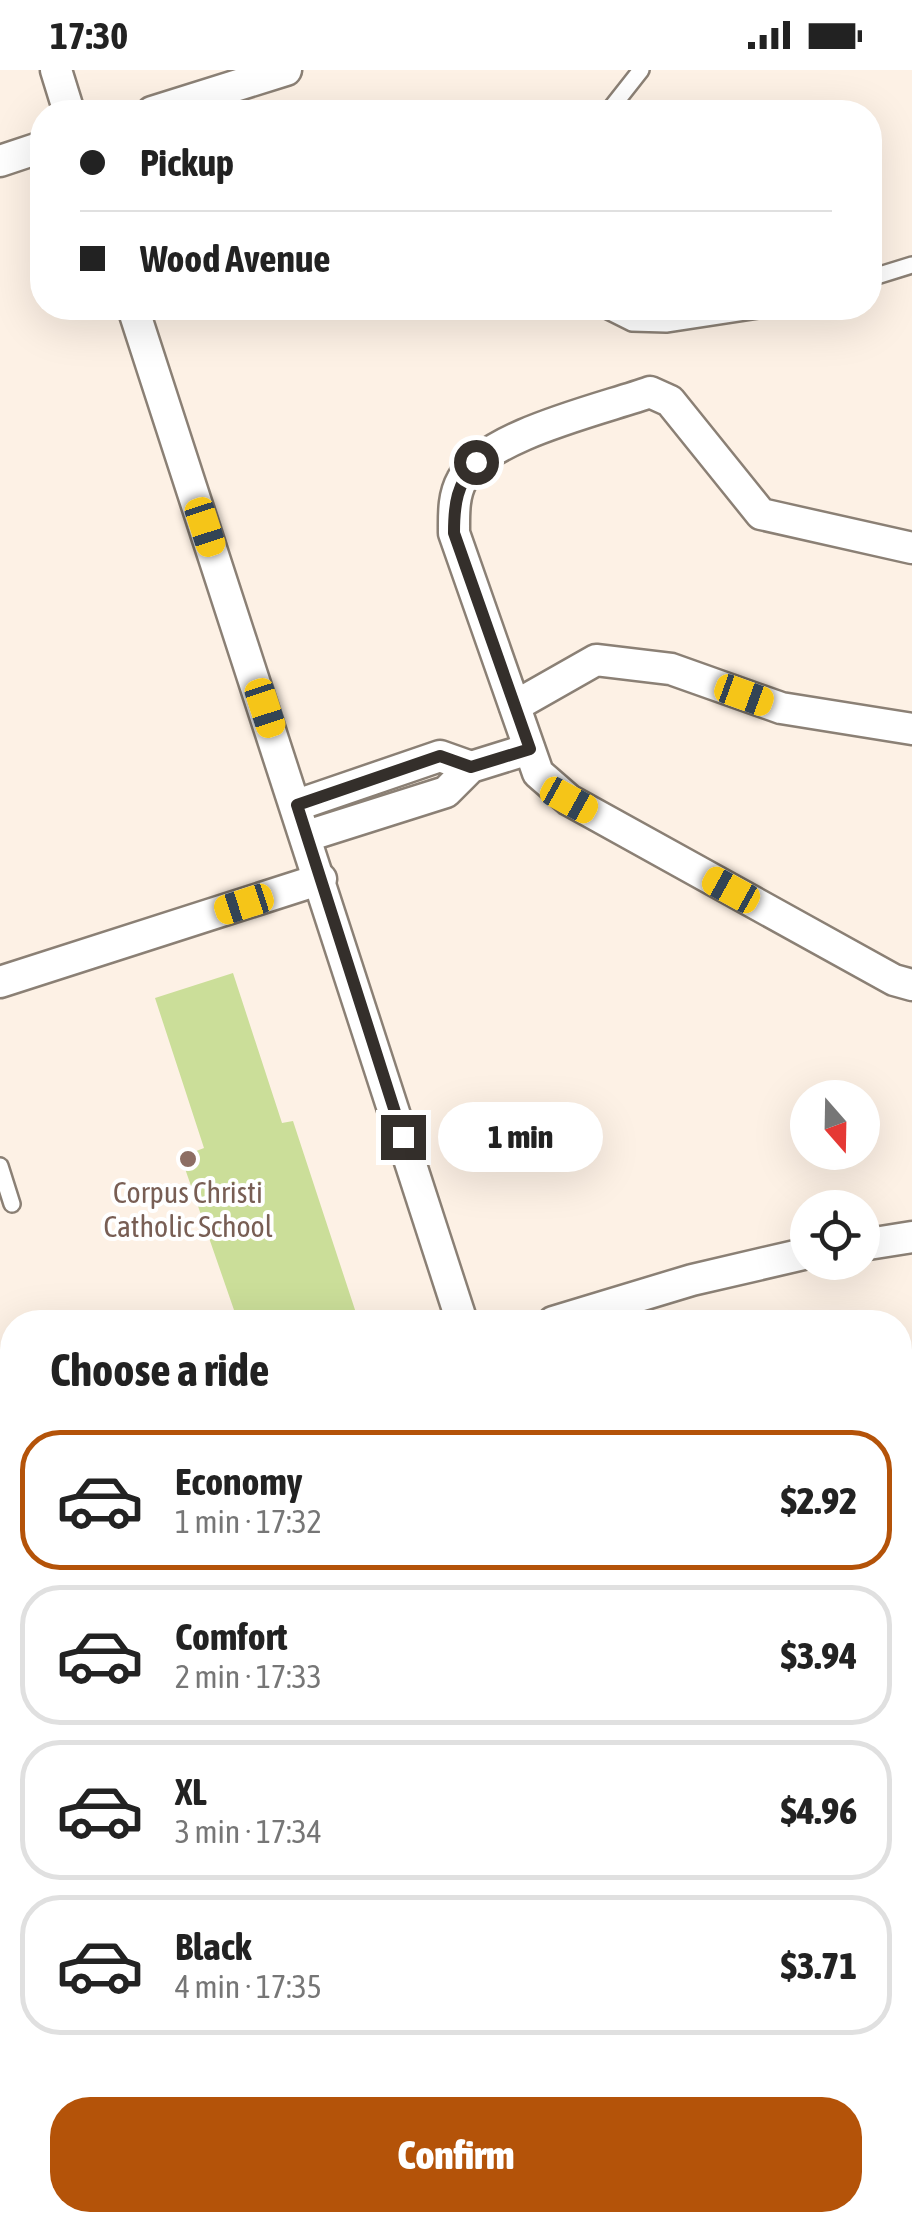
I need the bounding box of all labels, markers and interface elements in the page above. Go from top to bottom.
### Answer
text: 17:30 [50,14,128,57]
text: Pickup [140,141,234,184]
text: Wood Avenue [140,237,331,280]
route start [454,440,499,485]
car [181,494,229,560]
car [711,671,777,719]
car [241,675,289,741]
car [535,772,603,828]
car [697,862,765,918]
car [211,880,277,928]
north arrow [790,1080,880,1170]
map controls [790,1080,880,1280]
callout: 1 min [438,1102,603,1172]
route end [381,1115,426,1160]
text: 1 min [488,1118,553,1155]
marker: Corpus Christi Catholic School [177,1148,199,1170]
place label: Corpus Christi Catholic School [103,1175,273,1243]
button: locate [790,1190,880,1280]
text: Choose a ride [50,1344,269,1396]
icon: car [55,1455,145,1545]
text: Economy [175,1460,302,1503]
text: $2.92 [781,1479,857,1522]
text: 1 min · 17:32 [175,1503,322,1540]
icon: car [55,1610,145,1700]
text: Comfort [175,1615,287,1658]
text: $3.94 [781,1634,857,1677]
text: 2 min · 17:33 [175,1658,322,1695]
icon: car [55,1765,145,1855]
text: XL [175,1770,207,1813]
text: $4.96 [781,1789,857,1832]
text: 3 min · 17:34 [175,1813,322,1850]
icon: car [55,1920,145,2010]
text: Black [175,1925,252,1968]
text: $3.71 [781,1944,857,1987]
text: 4 min · 17:35 [175,1968,322,2005]
button: Confirm [50,2097,862,2212]

